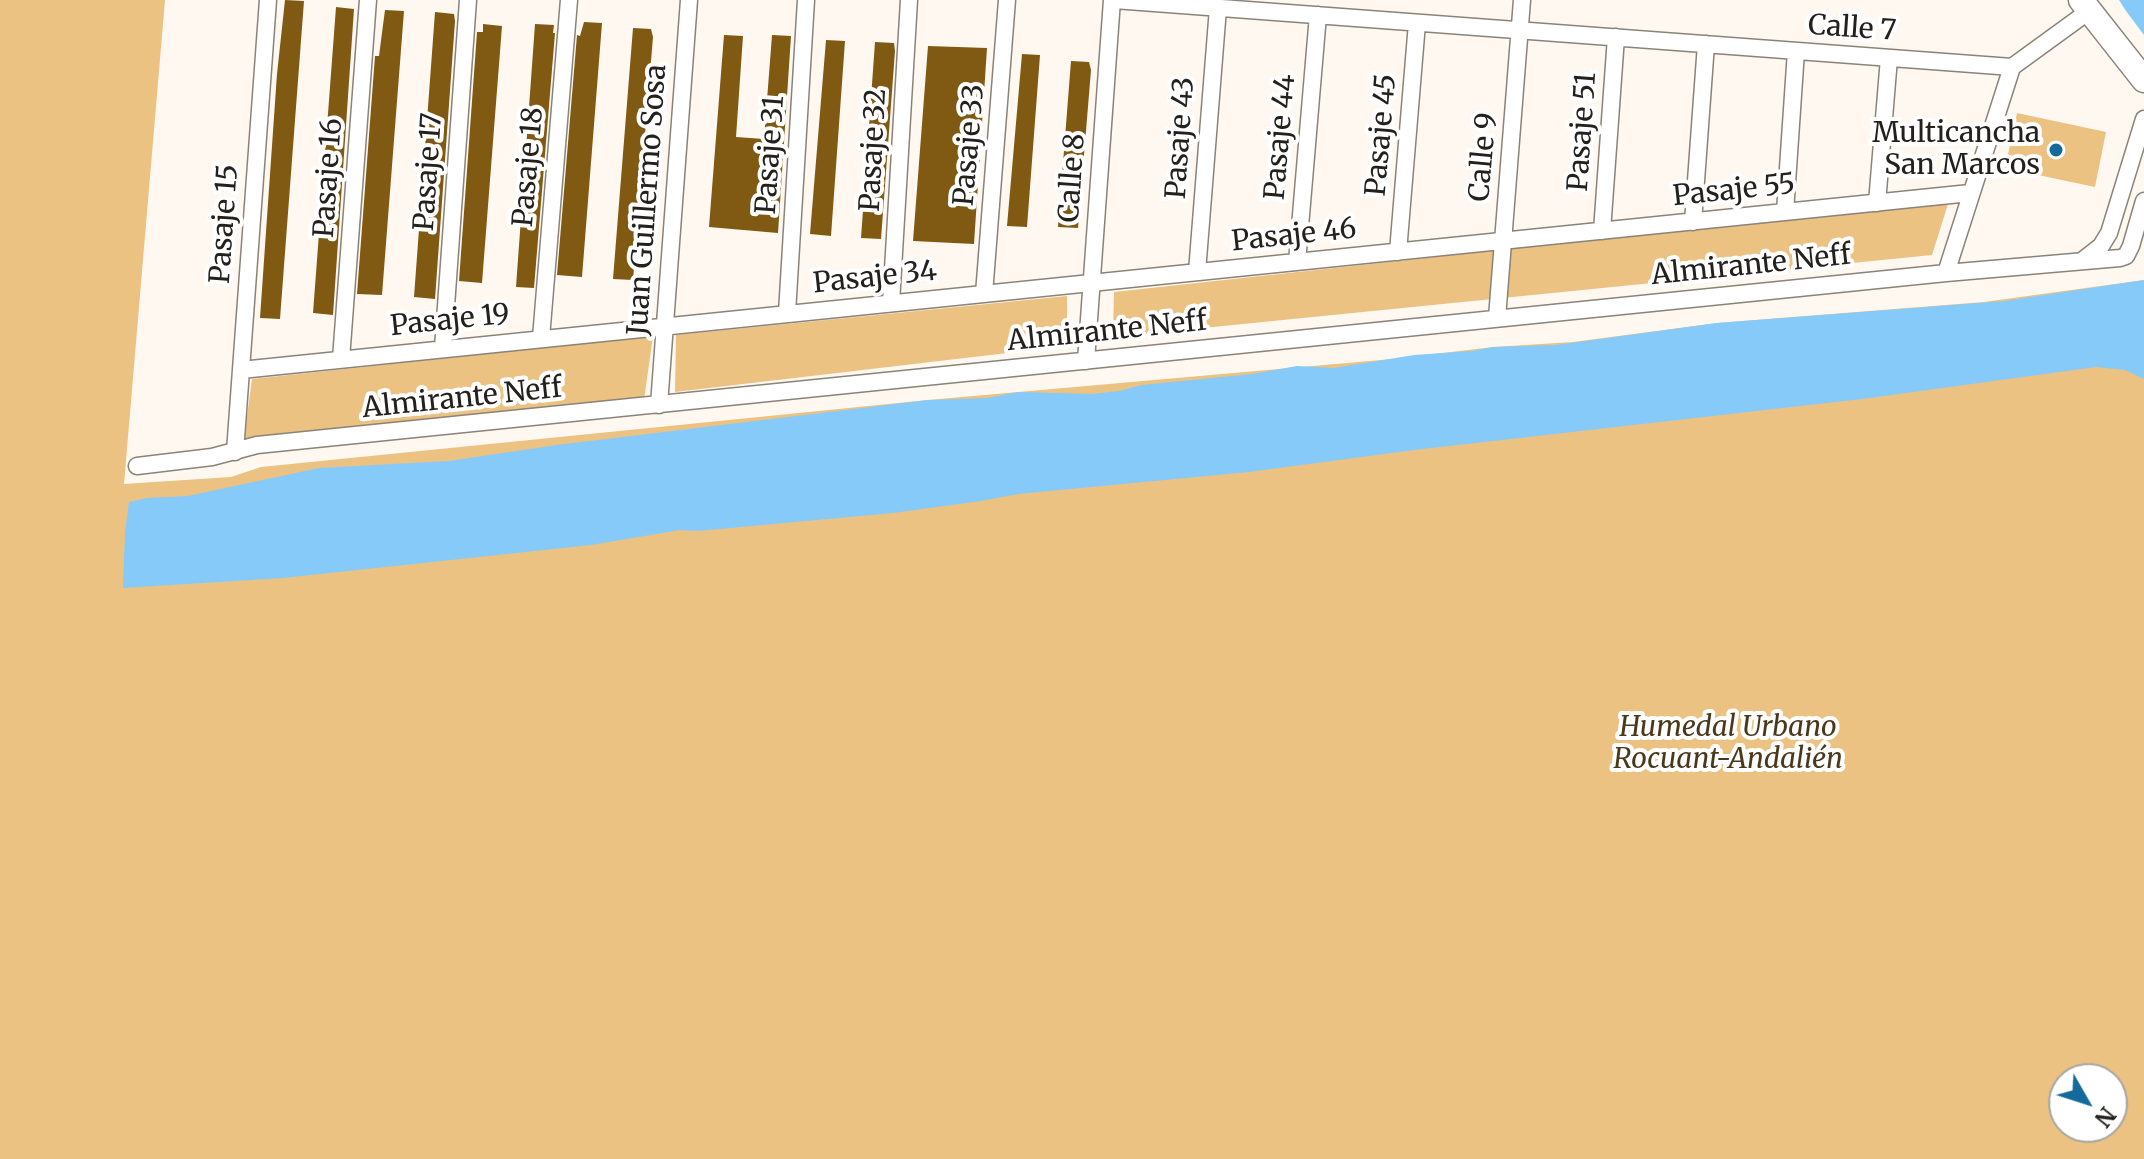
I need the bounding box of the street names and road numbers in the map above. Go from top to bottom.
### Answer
street label: Calle 7 [1807,9,1897,49]
street label: Juan Guillermo Sosa [622,63,674,337]
street label: Pasaje 51 [1562,71,1604,193]
street label: Pasaje 45 [1360,72,1404,198]
street label: Pasaje 44 [1259,73,1303,201]
street label: Pasaje 43 [1160,76,1202,200]
street label: Pasaje 33 [948,83,992,207]
street label: Pasaje 32 [854,88,894,212]
street label: Pasaje 31 [750,95,792,215]
street label: Pasaje 18 [507,106,551,228]
street label: Calle 9 [1463,111,1505,203]
street label: Pasaje 17 [408,112,450,232]
street label: Pasaje 16 [308,117,350,239]
street label: Calle 8 [1053,132,1093,224]
street label: Pasaje 15 [204,163,246,285]
street label: Pasaje 55 [1671,168,1797,214]
street label: Pasaje 46 [1230,213,1358,259]
street label: Almirante Neff [1650,239,1852,293]
street label: Pasaje 34 [811,255,939,301]
street label: Pasaje 19 [389,298,511,344]
street label: Almirante Neff [1006,305,1208,359]
street label: Almirante Neff [361,372,563,426]

